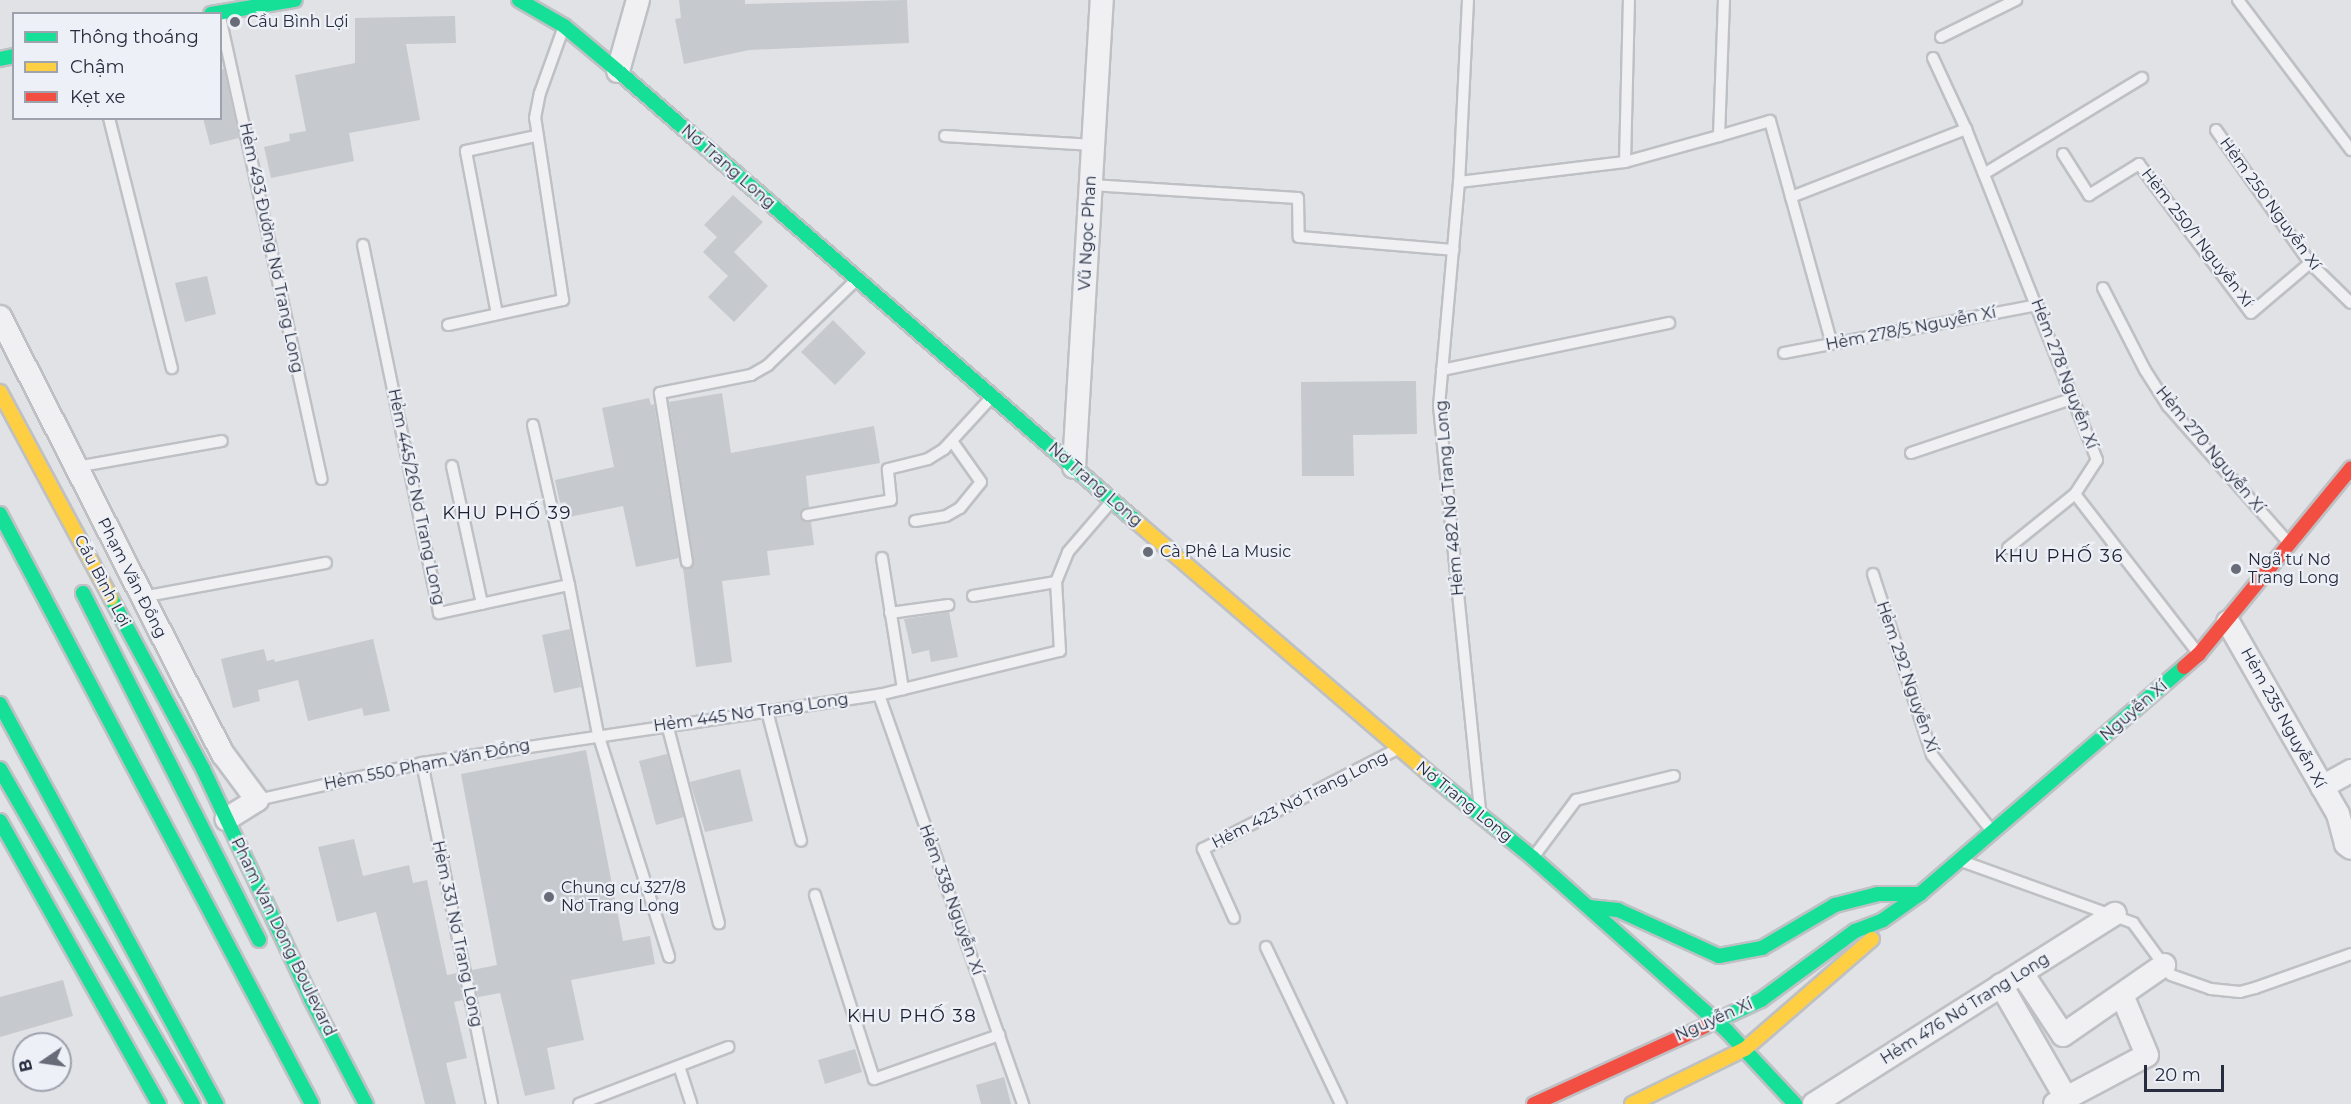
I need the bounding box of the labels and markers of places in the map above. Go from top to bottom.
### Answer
place label: Cầu Bình Lợi [247,12,348,32]
marker: Cầu Bình Lợi [228,15,242,29]
place label: Cà Phê La Music [1160,542,1291,562]
marker: Cà Phê La Music [1141,545,1155,559]
place label: Ngã tư Nơ Trang Long [2248,550,2339,588]
marker: Ngã tư Nơ Trang Long [2229,562,2243,576]
place label: Chung cư 327/8 Nơ Trang Long [561,878,686,916]
marker: Chung cư 327/8 Nơ Trang Long [542,890,556,904]

